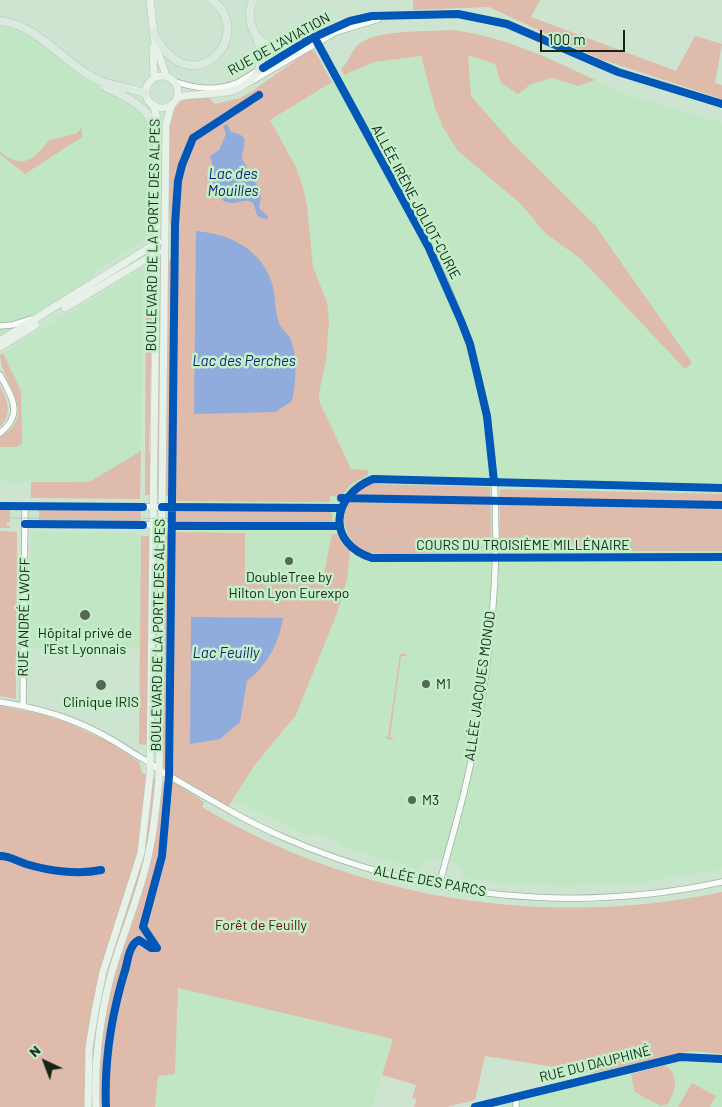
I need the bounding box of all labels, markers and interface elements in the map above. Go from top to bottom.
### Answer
street label: RUE DE L'AVIATION [225,9,333,79]
scale bar [542,20,627,52]
text: 100 m [548,30,586,48]
street label: BOULEVARD DE LA PORTE DES ALPES [143,119,163,351]
street label: ALLÉE IRÈNE JOLIOT-CURIE [368,122,464,282]
water label: Lac des Mouilles [207,165,259,200]
water label: Lac des Perches [192,352,296,370]
street label: BOULEVARD DE LA PORTE DES ALPES [148,519,168,751]
street label: COURS DU TROISIÈME MILLÉNAIRE [416,537,630,553]
marker: DoubleTree by Hilton Lyon Eurexpo [283,555,295,567]
street label: RUE ANDRÉ LWOFF [15,557,33,677]
place label: DoubleTree by Hilton Lyon Eurexpo [229,569,349,602]
marker: Hôpital privé de l'Est Lyonnais [78,608,92,622]
street label: ALLÉE JACQUES MONOD [461,610,499,762]
place label: Hôpital privé de l'Est Lyonnais [38,625,132,658]
water label: Lac Feuilly [192,644,260,662]
place label: M1 [436,676,451,692]
marker: Clinique IRIS [94,678,108,692]
marker: M1 [420,678,432,690]
place label: Clinique IRIS [63,694,139,710]
place label: M3 [422,792,439,808]
marker: M3 [406,794,418,806]
street label: ALLÉE DES PARCS [372,862,488,900]
park label: Forêt de Feuilly [215,917,307,933]
north arrow [20,1037,70,1087]
text: N [25,1041,44,1060]
street label: RUE DU DAUPHINÉ [538,1042,652,1086]

